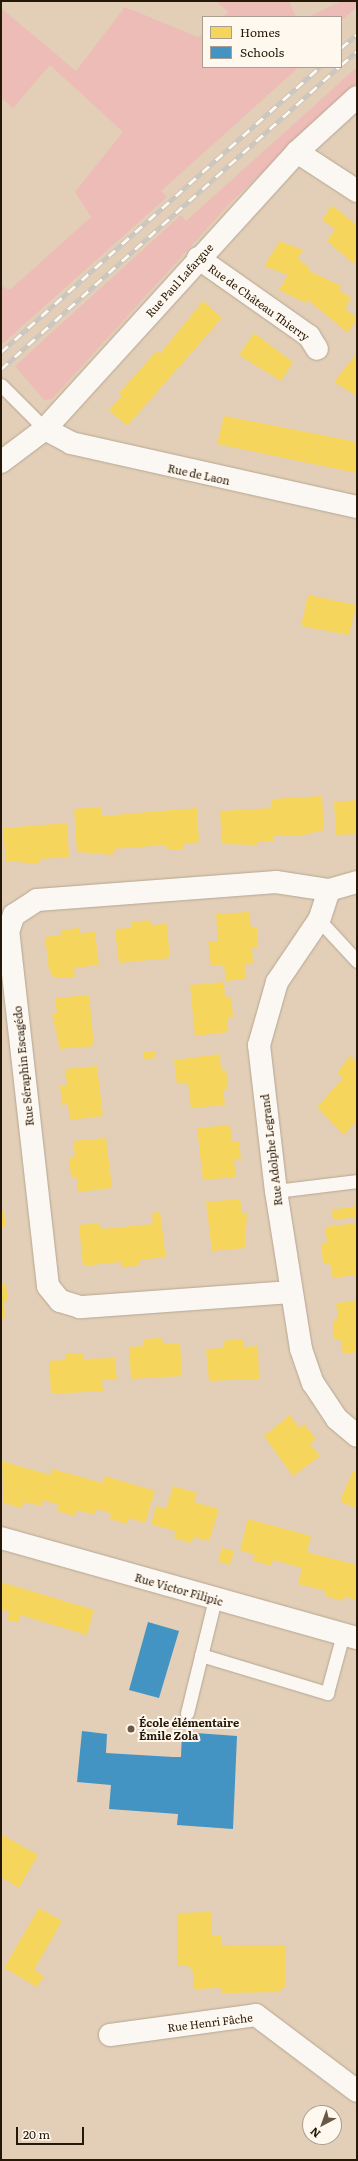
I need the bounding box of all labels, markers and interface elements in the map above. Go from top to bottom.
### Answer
legend [202,16,342,68]
text: Homes [240,23,280,41]
text: Schools [240,43,284,61]
street label: Rue Paul Lafargue [143,240,215,320]
street label: Rue de Château Thierry [206,261,312,343]
street label: Rue de Laon [167,461,231,487]
street label: Rue Séraphin Escagédo [10,1005,36,1127]
street label: Rue Adolphe Legrand [258,1093,284,1207]
street label: Rue Victor Filipic [133,1570,225,1608]
place label: École élémentaire Émile Zola [139,1716,239,1742]
marker: École élémentaire Émile Zola [126,1724,136,1734]
street label: Rue Henri Fâche [167,2010,253,2034]
north arrow [302,2105,342,2145]
scale bar [18,2119,86,2145]
text: N [306,2124,324,2142]
text: 20 m [23,2125,50,2143]

